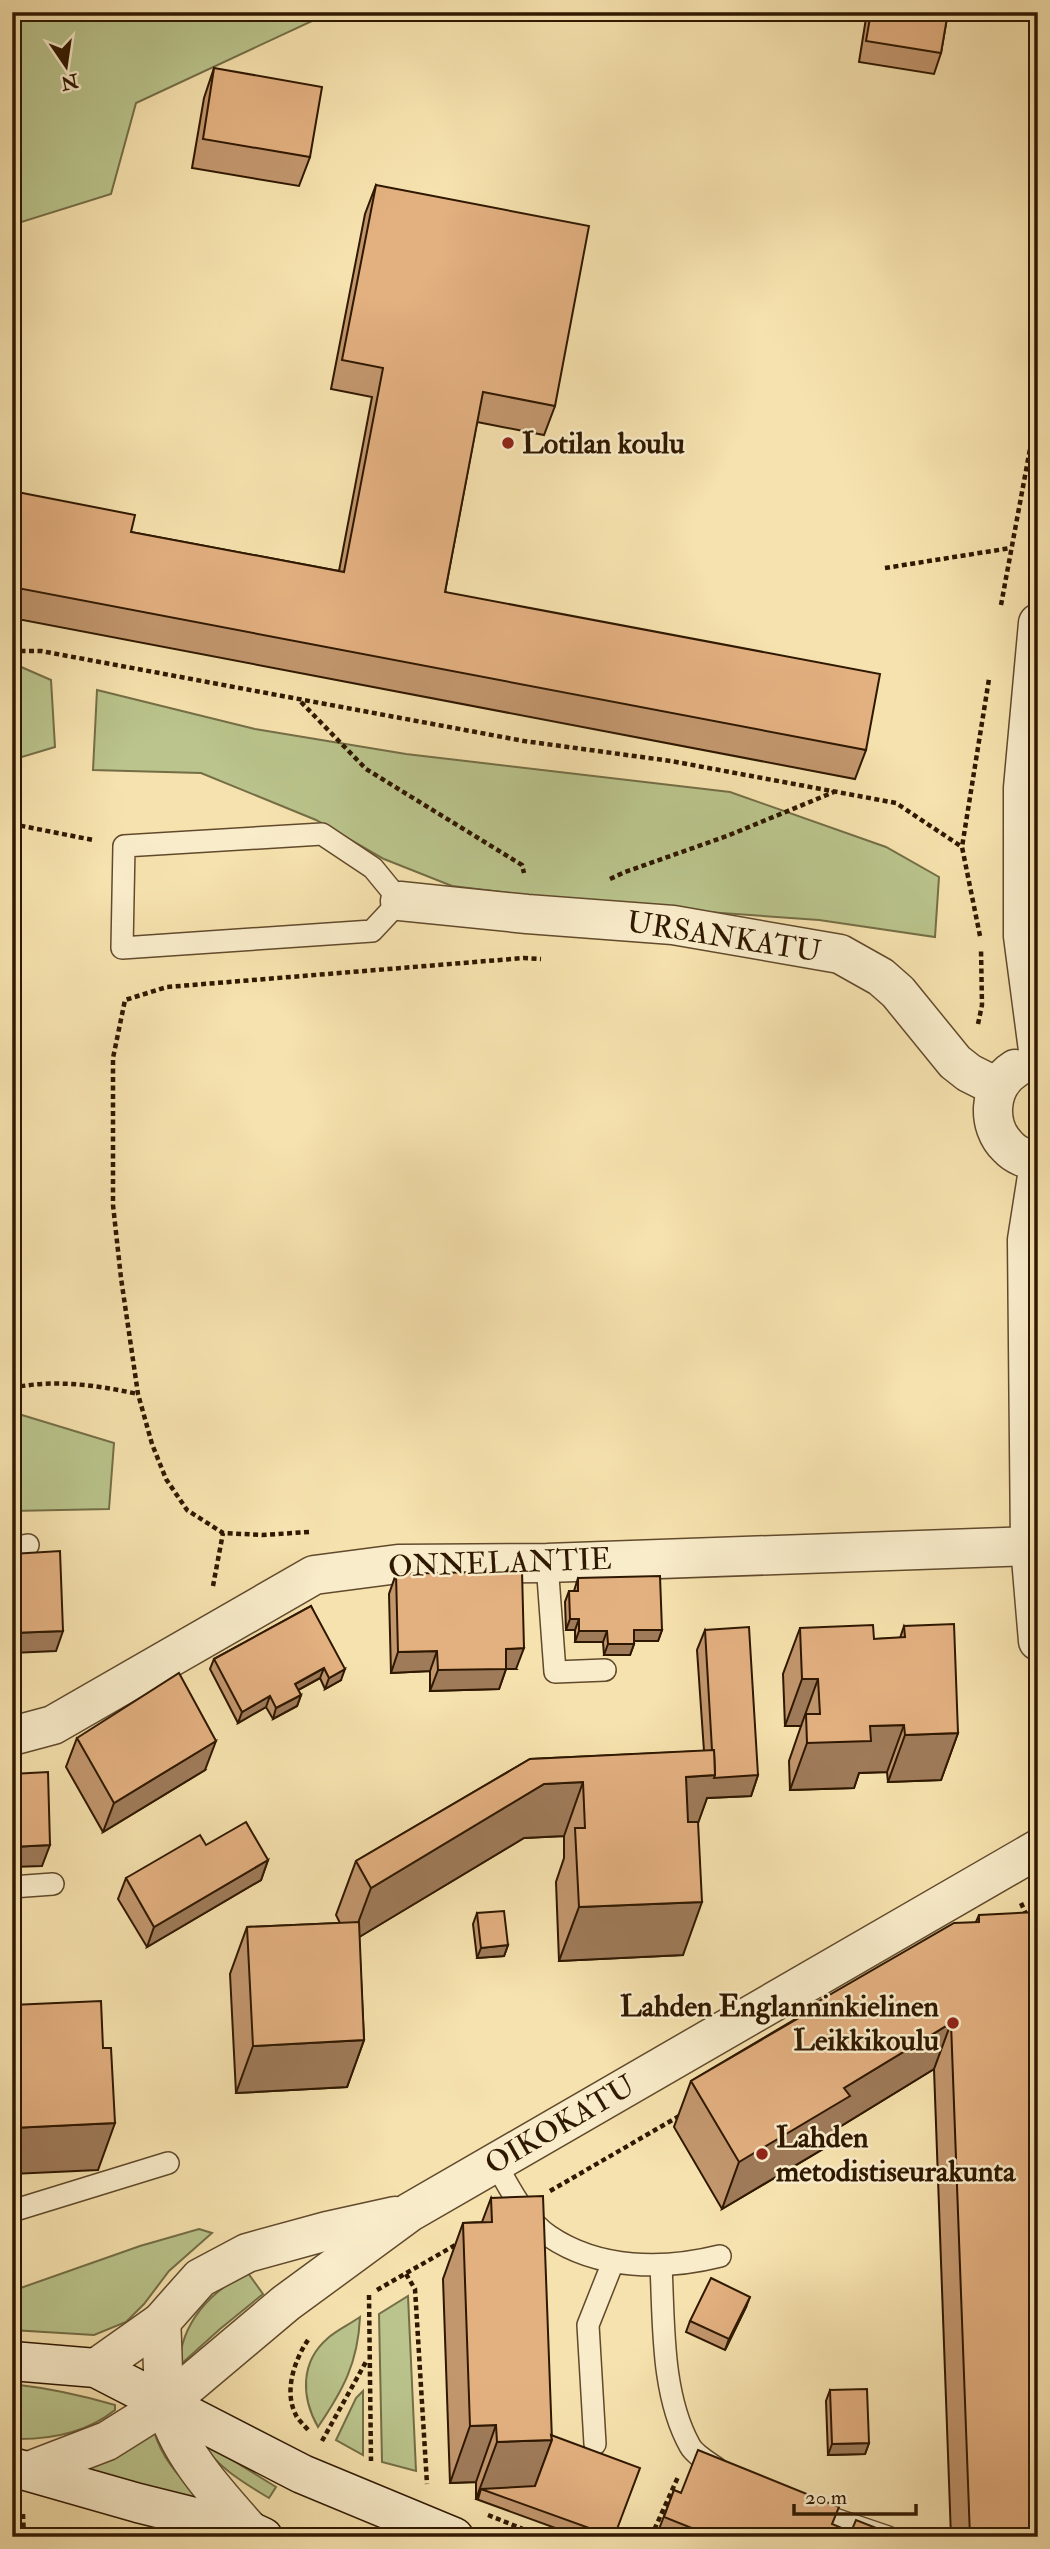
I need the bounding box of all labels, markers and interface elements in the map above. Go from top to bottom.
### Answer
north arrow [32,32,102,102]
text: N [58,68,82,95]
place label: Lotilan koulu [522,425,685,462]
marker: Lotilan koulu [500,435,516,451]
street label: URSANKATU [624,903,824,971]
street label: ONNELANTIE [388,1541,612,1585]
place label: Lahden Englanninkielinen Leikkikoulu [620,1988,940,2059]
marker: Lahden Englanninkielinen Leikkikoulu [945,2015,961,2031]
street label: OIKOKATU [478,2067,642,2183]
place label: Lahden metodistiseurakunta [776,2119,1017,2190]
marker: Lahden metodistiseurakunta [754,2146,770,2162]
scale bar [794,2472,917,2516]
text: 20 m [805,2484,847,2511]

